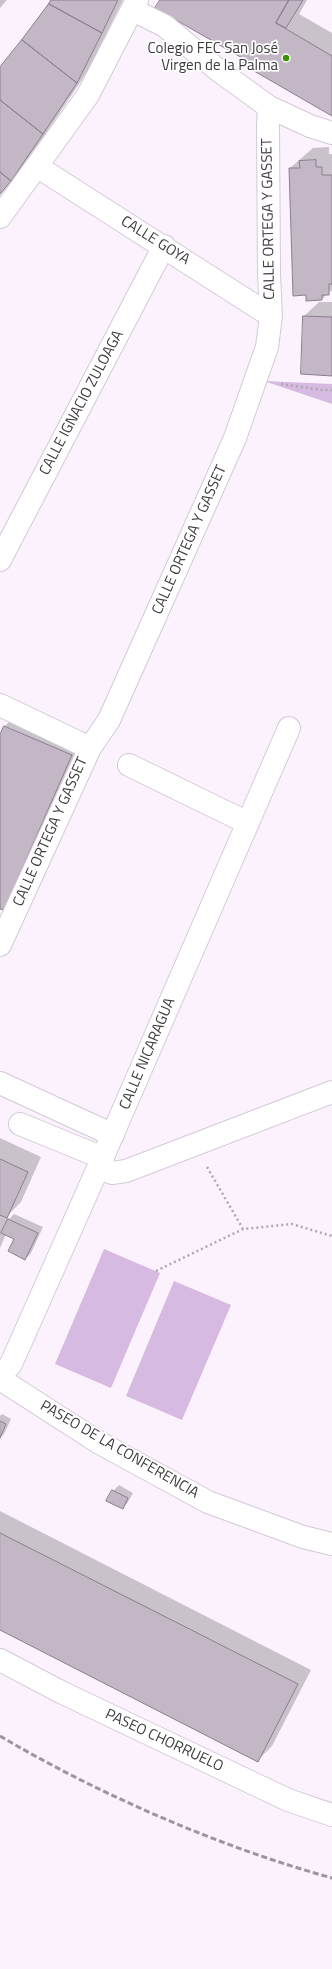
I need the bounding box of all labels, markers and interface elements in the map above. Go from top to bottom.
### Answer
place label: Colegio FEC San José Virgen de la Palma [148,40,278,75]
marker: Colegio FEC San José Virgen de la Palma [281,53,291,63]
street label: CALLE ORTEGA Y GASSET [259,138,279,300]
street label: CALLE GOYA [117,213,193,269]
street label: CALLE IGNACIO ZULOAGA [36,328,128,478]
street label: CALLE ORTEGA Y GASSET [149,463,231,617]
street label: CALLE ORTEGA Y GASSET [10,755,92,909]
street label: CALLE NICARAGUA [116,995,180,1113]
street label: PASEO DE LA CONFERENCIA [36,1397,202,1503]
street label: PASEO CHORRUELO [102,1706,226,1776]

